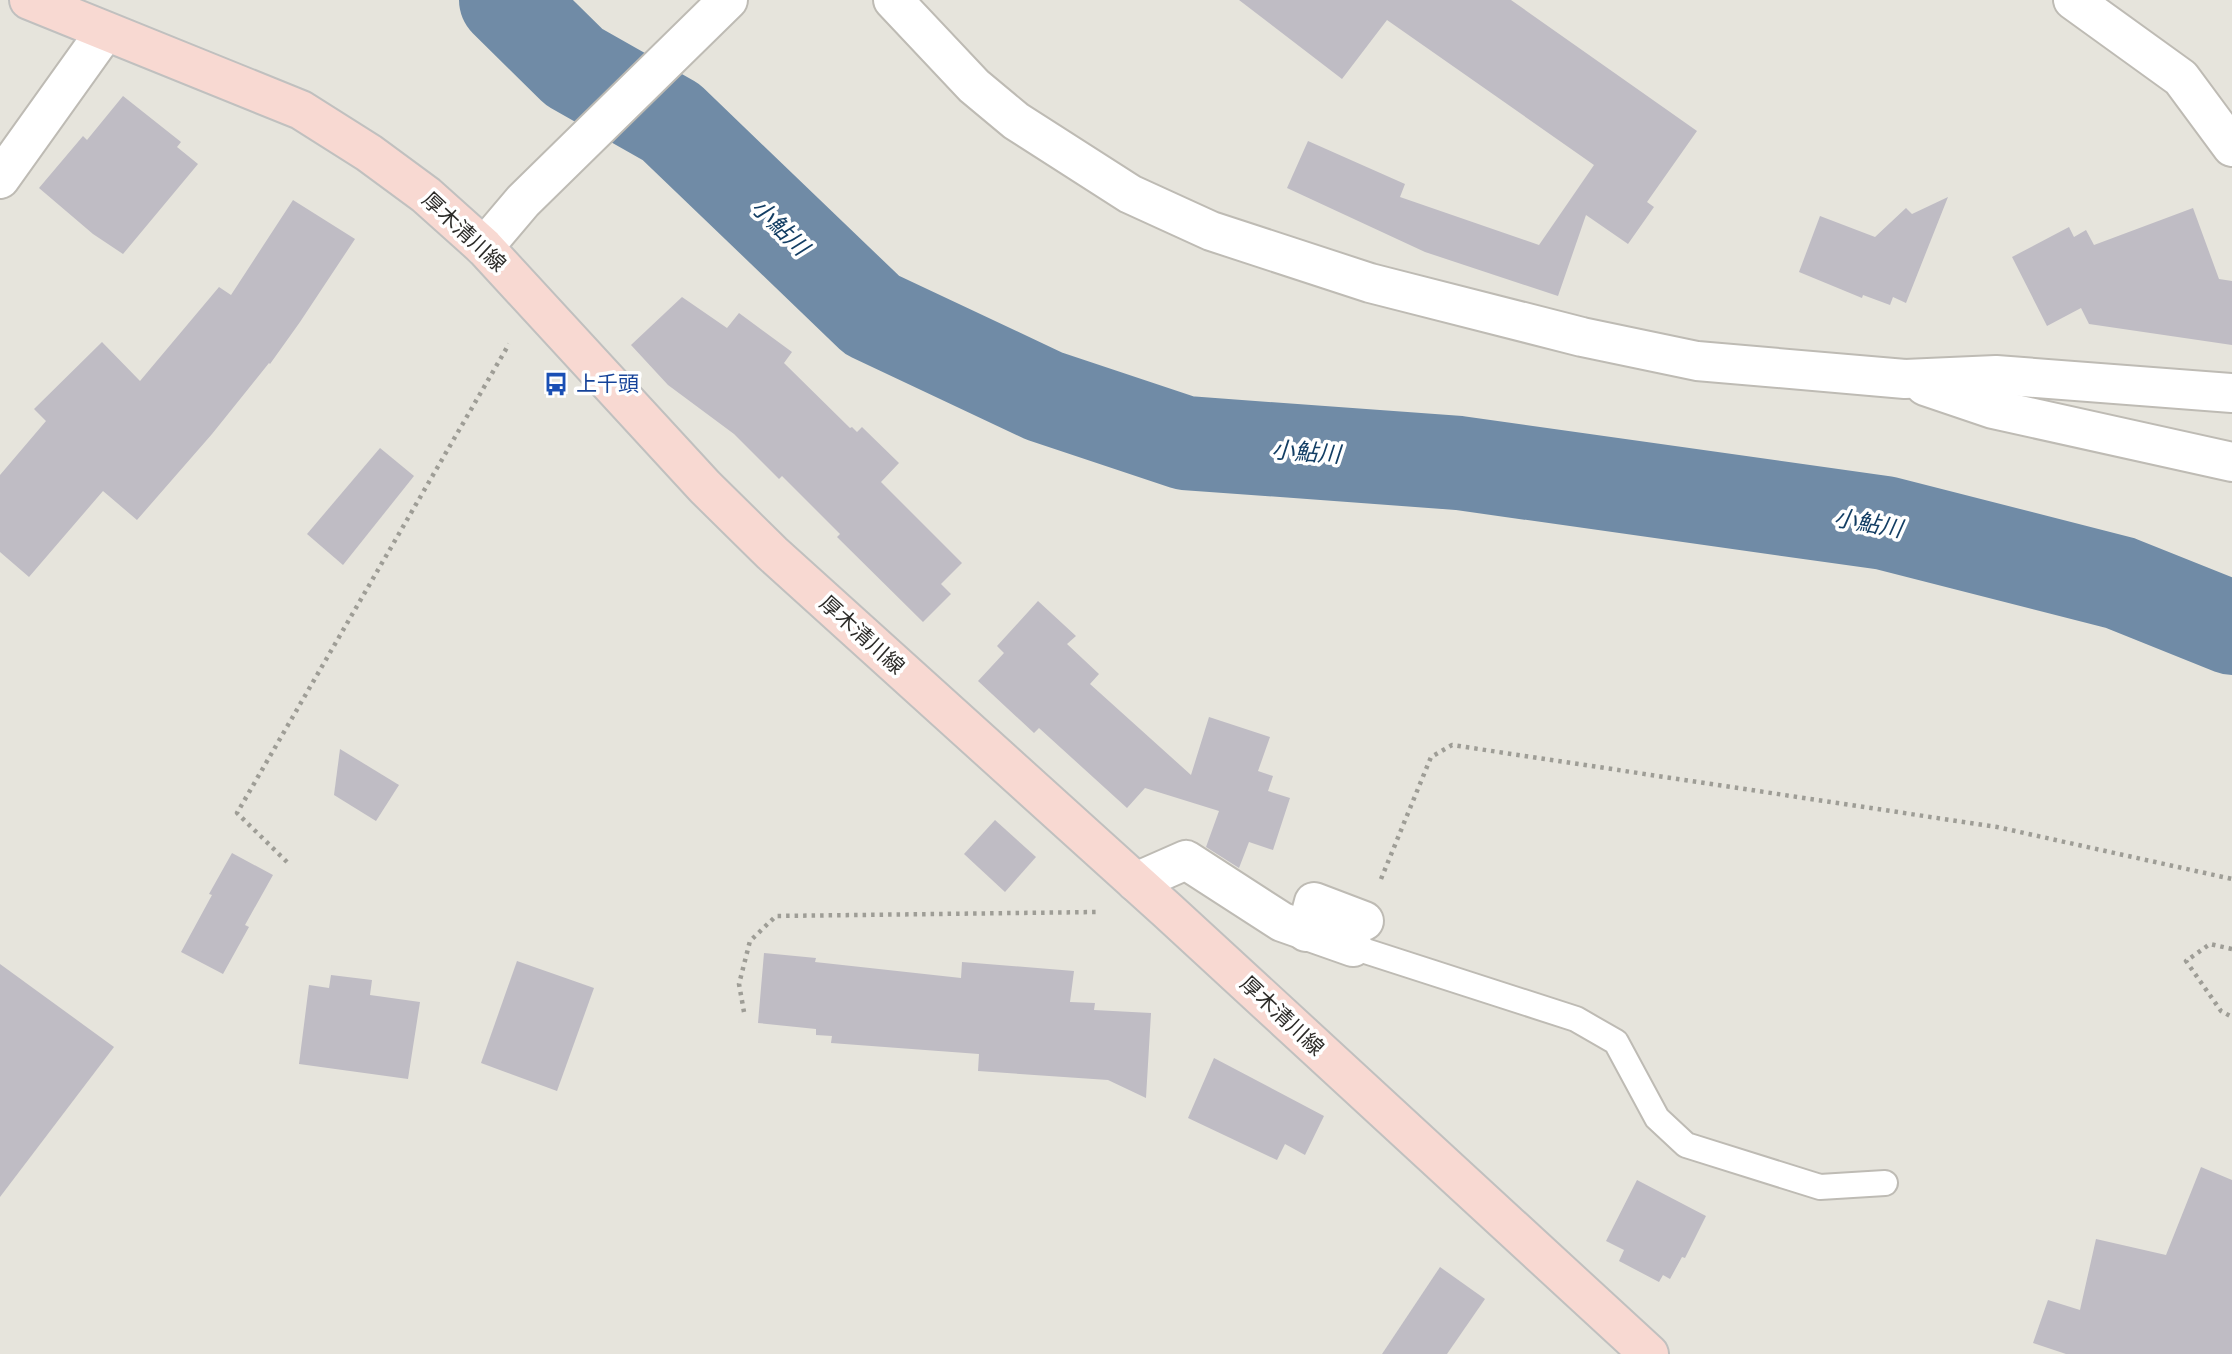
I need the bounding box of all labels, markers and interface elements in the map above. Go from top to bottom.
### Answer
street label: 厚木清川線 [417,187,511,277]
water label: 小鮎川 [745,193,817,263]
bus stop icon: 上千頭 [542,370,570,398]
place label: 上千頭 [576,371,639,397]
water label: 小鮎川 [1271,436,1344,469]
water label: 小鮎川 [1832,503,1907,543]
street label: 厚木清川線 [814,590,910,680]
street label: 厚木清川線 [1235,971,1329,1061]

